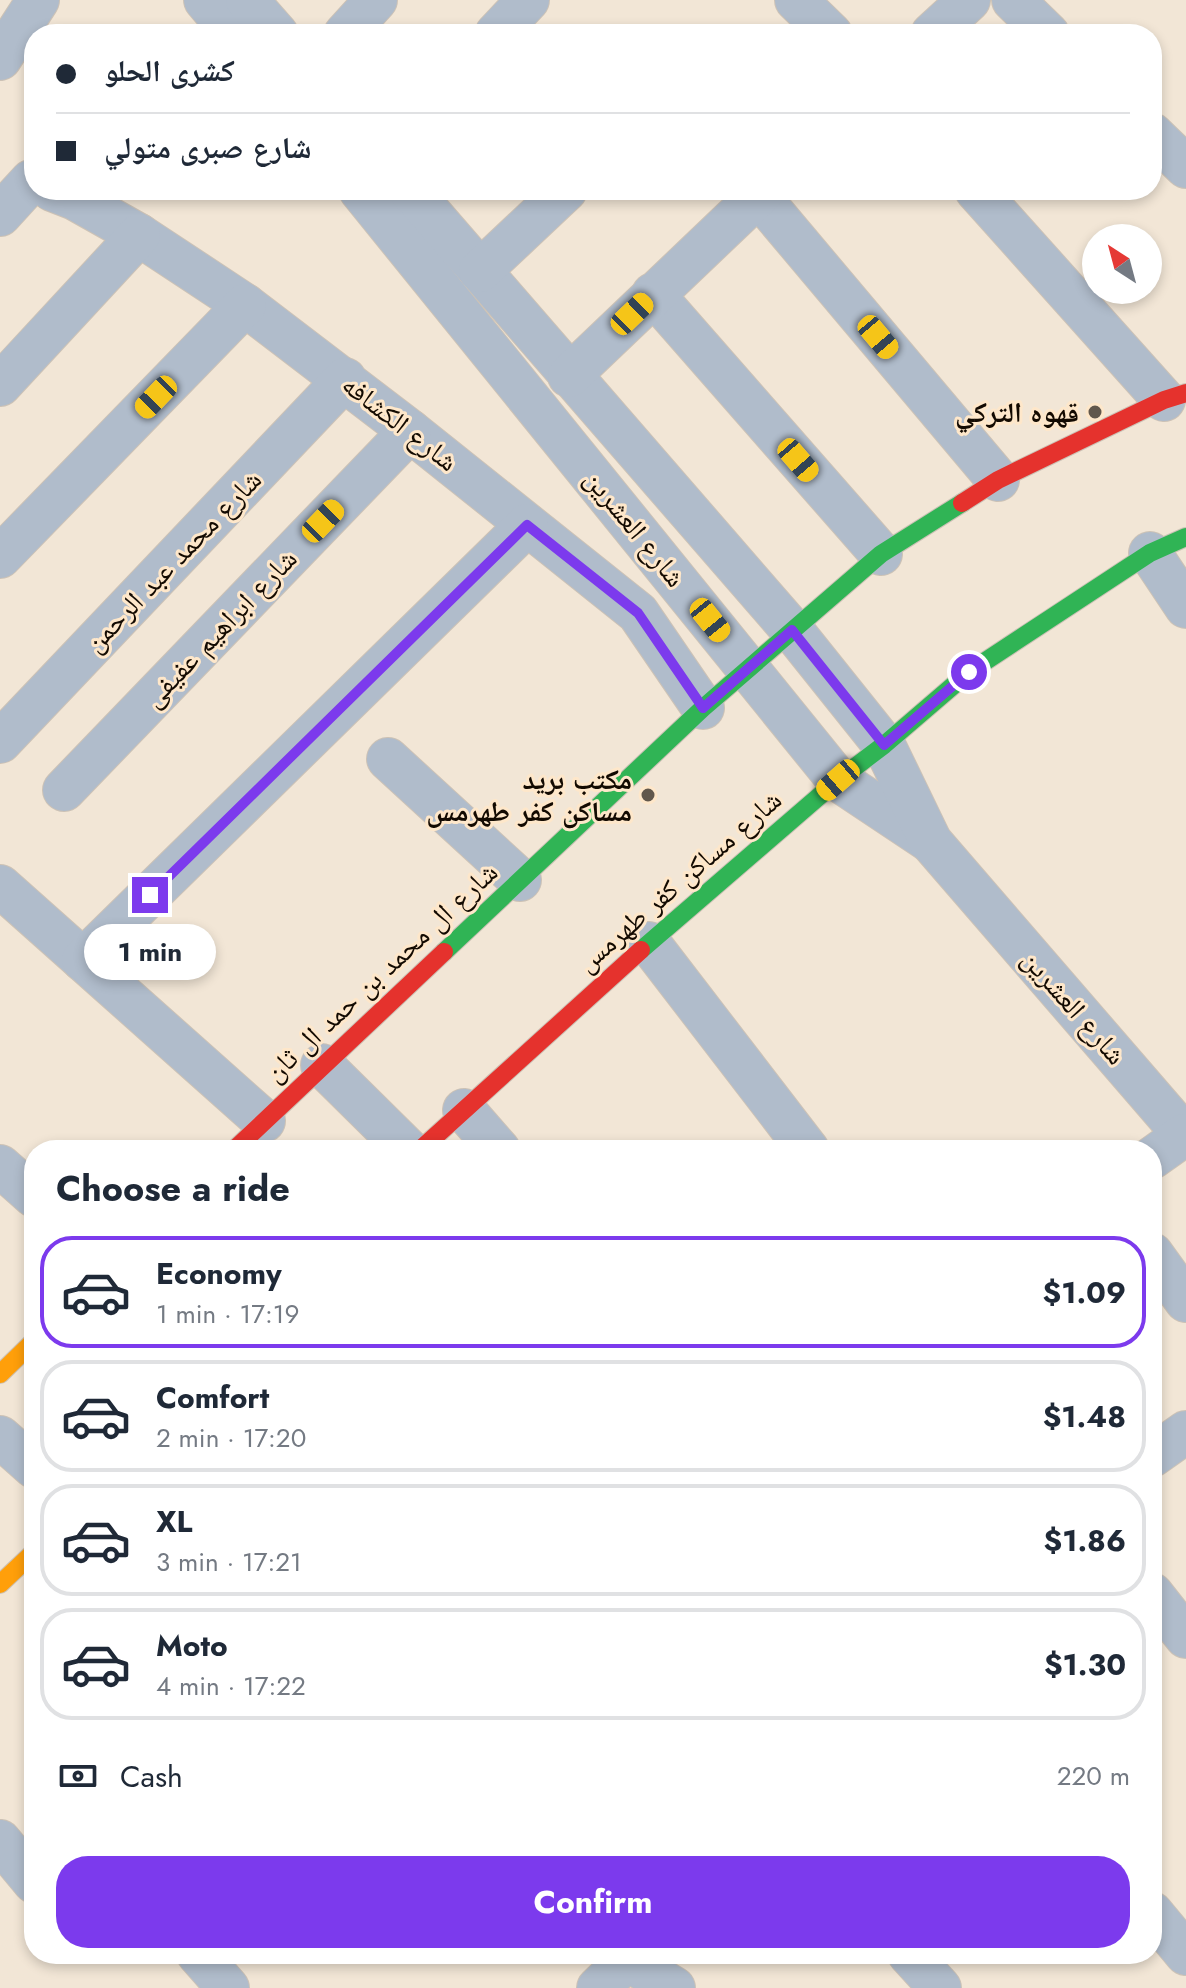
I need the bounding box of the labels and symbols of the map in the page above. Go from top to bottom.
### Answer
north arrow [1082,224,1162,304]
car [606,289,658,339]
car [853,311,903,363]
street label: شارع الكشافه [333,365,467,481]
car [131,371,181,423]
place label: قهوه التركي [955,392,1079,434]
marker: قهوه التركي [1086,403,1104,421]
car [773,434,823,486]
street label: شارع محمد عبد الرحمن [75,460,271,662]
street label: شارع العشرين [574,460,696,596]
car [298,495,348,547]
street label: شارع ابراهيم عفيفى [133,539,307,717]
car [686,594,734,646]
route start [951,654,987,690]
car [812,755,864,805]
place label: مكتب بريد مساكن كفر طهرمس [426,759,632,832]
street label: شارع مساكن كفر طهرمس [567,780,791,982]
marker: مكتب بريد مساكن كفر طهرمس [639,786,657,804]
street label: شارع ال محمد بن حمد ال ثان [255,853,507,1091]
route end [132,877,168,913]
callout: 1 min [84,923,216,979]
street label: شارع العشرين [1012,940,1136,1074]

